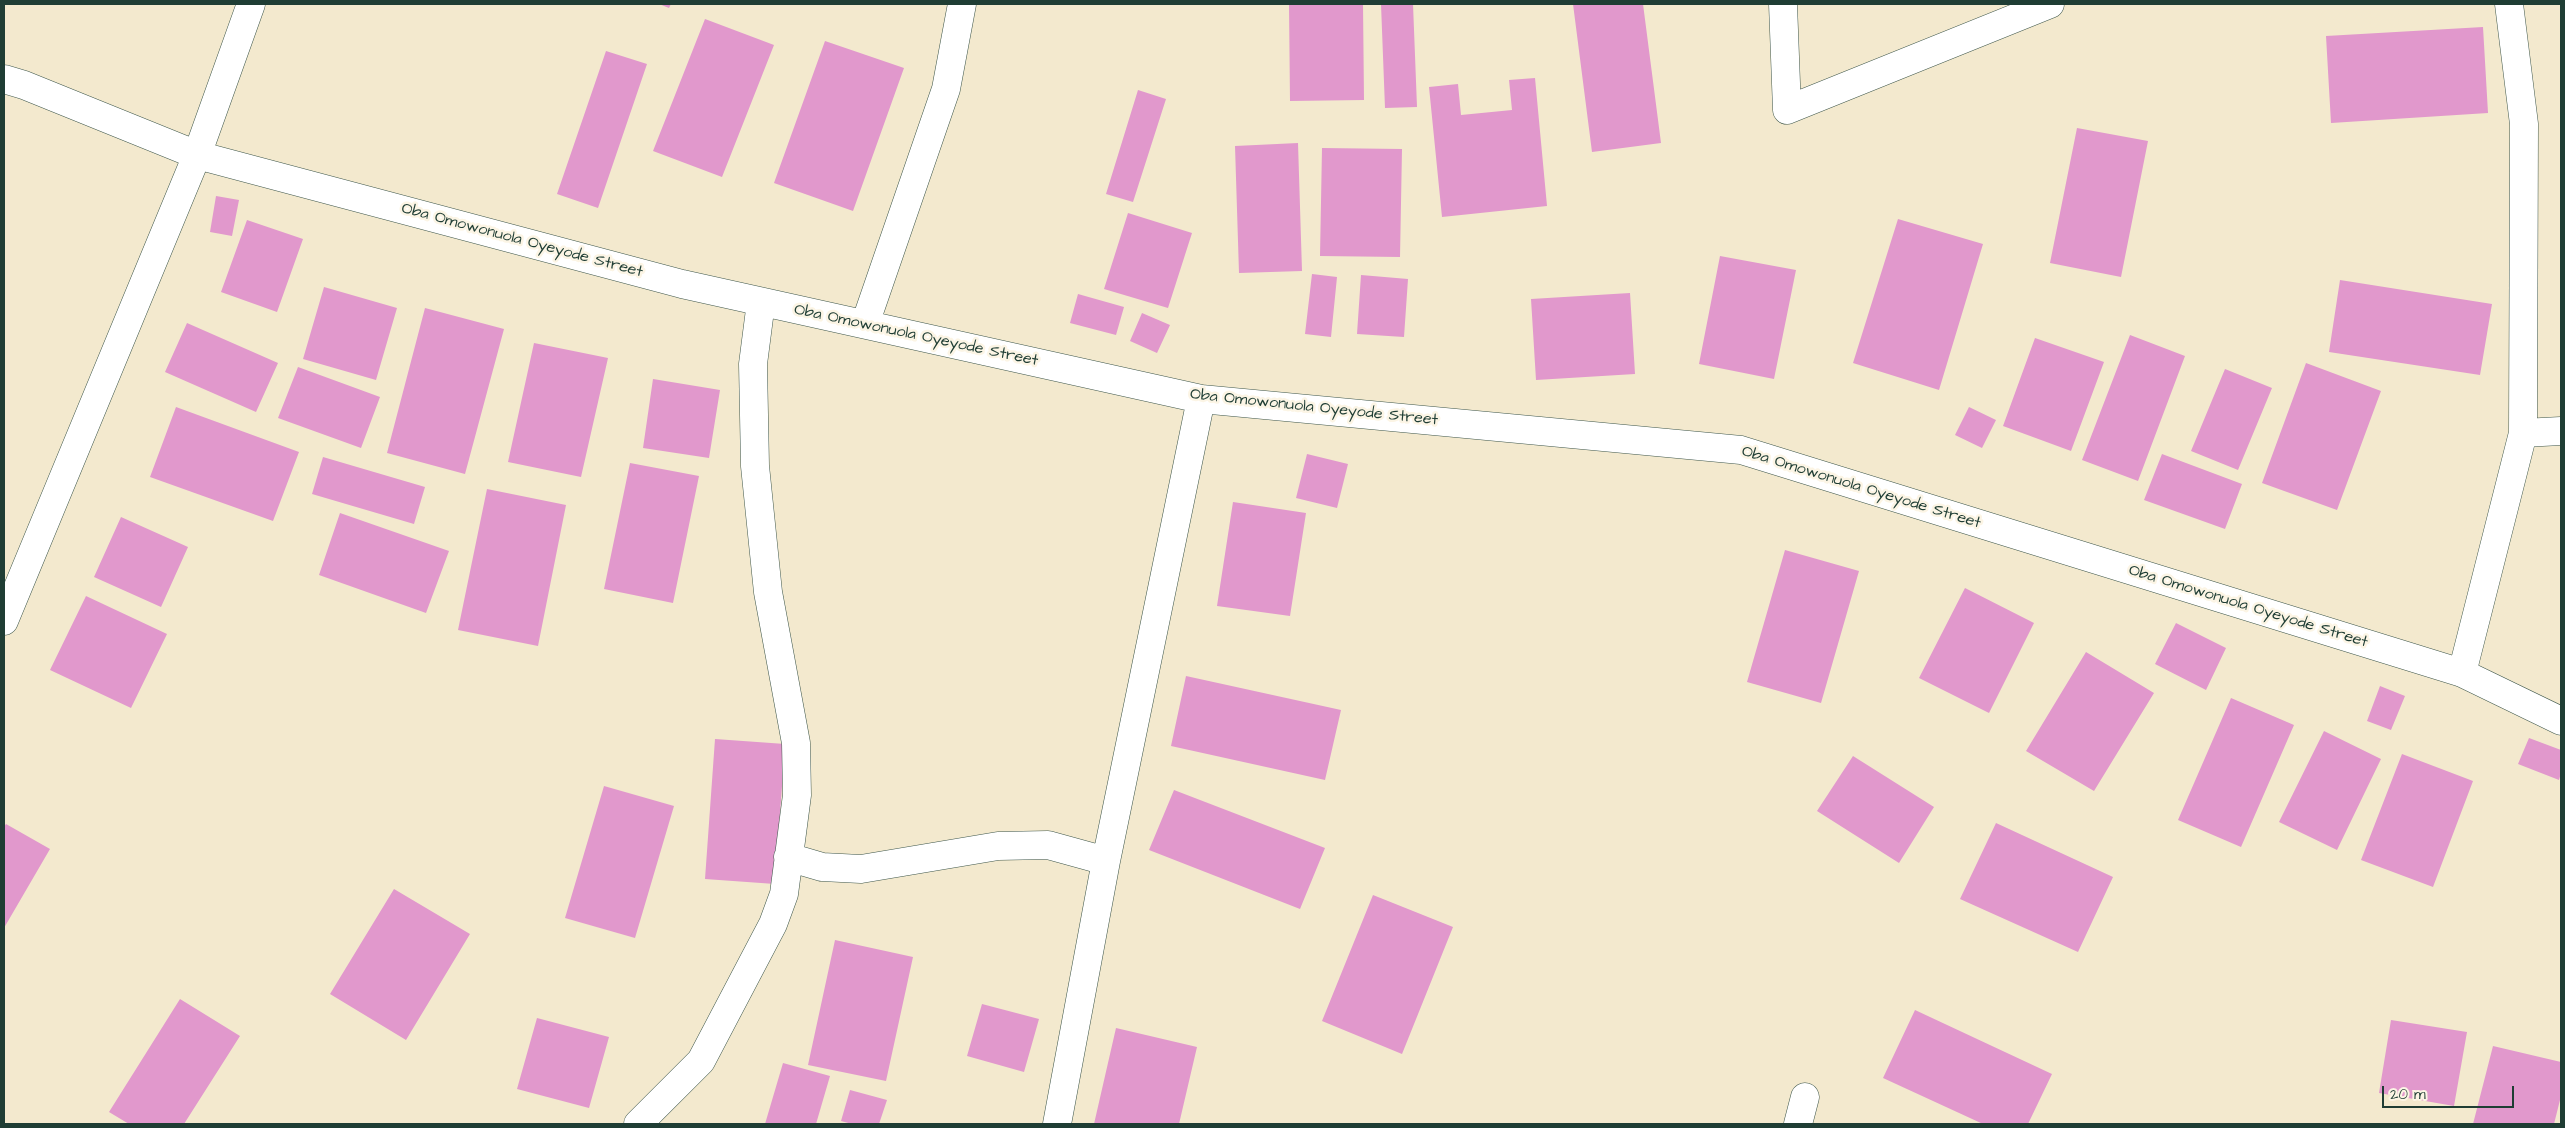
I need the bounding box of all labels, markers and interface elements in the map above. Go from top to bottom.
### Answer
street label: Oba Omowonuola Oyeyode Street [399,199,645,283]
street label: Oba Omowonuola Oyeyode Street [792,301,1040,371]
street label: Oba Omowonuola Oyeyode Street [1189,385,1439,431]
street label: Oba Omowonuola Oyeyode Street [1739,442,1983,534]
street label: Oba Omowonuola Oyeyode Street [2126,561,2370,653]
scale bar [2385,1076,2518,1108]
text: 20 m [2390,1084,2426,1105]

